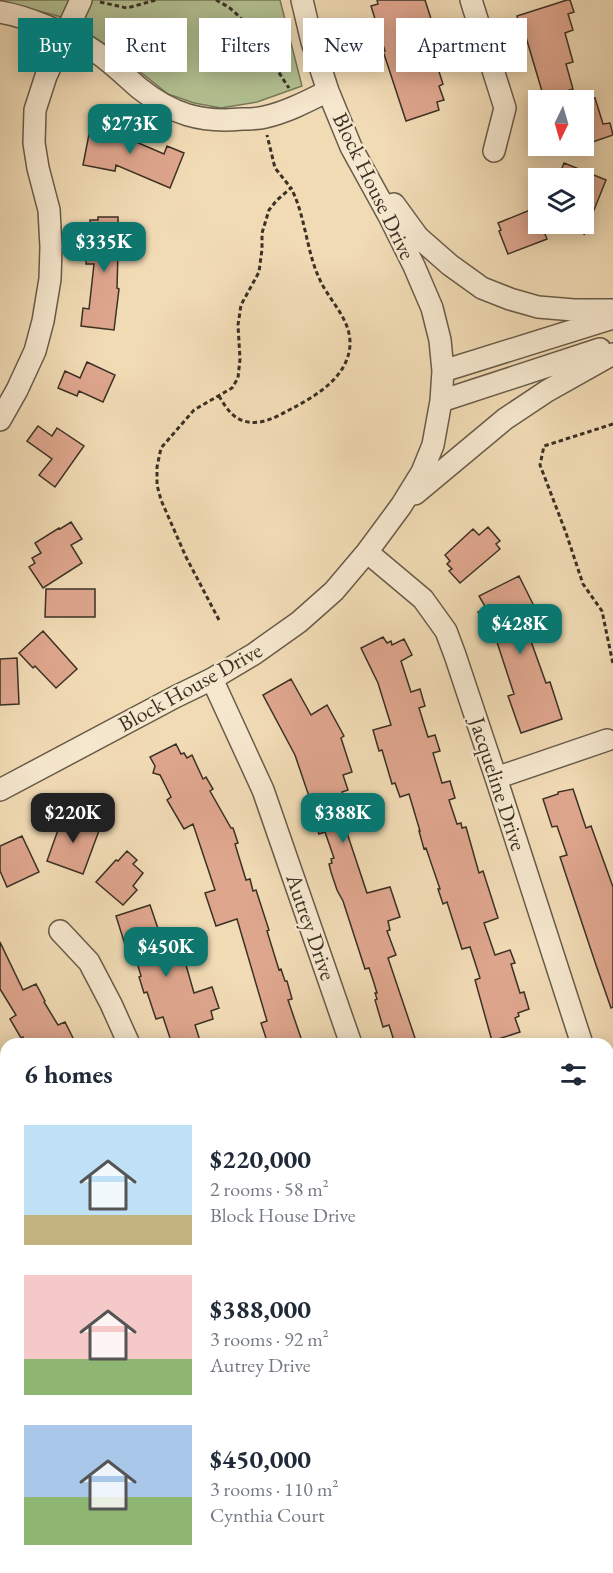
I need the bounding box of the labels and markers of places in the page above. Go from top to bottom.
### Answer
pin: $273K [88,104,172,155]
pin: $335K [62,222,146,273]
pin: $428K [478,604,562,655]
pin: $220K [31,793,115,844]
pin: $388K [301,793,385,844]
pin: $450K [124,927,208,978]

